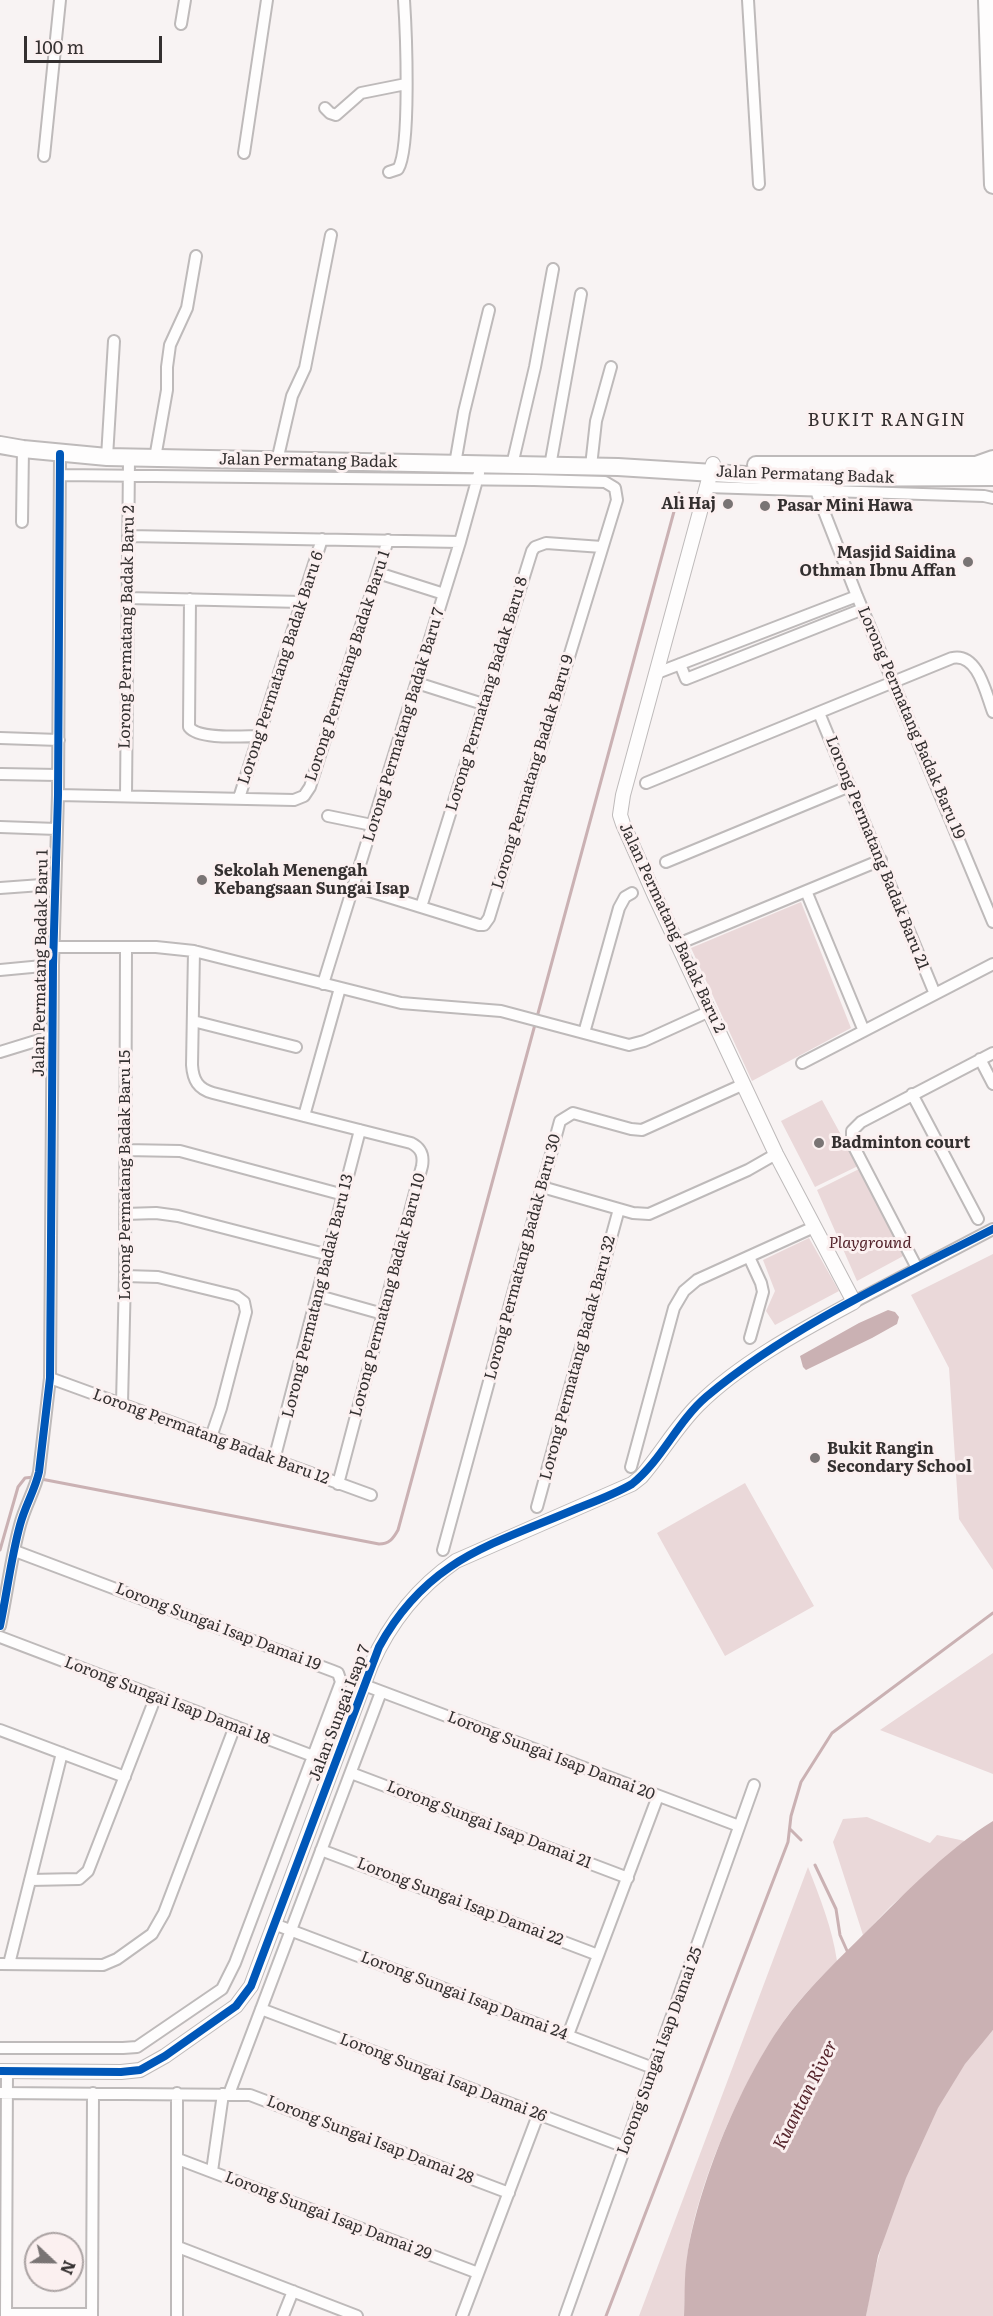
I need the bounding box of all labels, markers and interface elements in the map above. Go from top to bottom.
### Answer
scale bar [27,24,165,62]
text: 100 m [35,33,84,60]
district label: BUKIT RANGIN [807,410,967,432]
street label: Jalan Permatang Badak [219,450,397,472]
street label: Jalan Permatang Badak [716,462,894,488]
place label: Ali Haj [661,494,716,514]
place label: Pasar Mini Hawa [777,496,913,516]
marker: Ali Haj [721,497,735,511]
marker: Pasar Mini Hawa [758,499,772,513]
street label: Lorong Permatang Badak Baru 2 [115,505,139,749]
place label: Masjid Saidina Othman Ibnu Affan [800,543,956,581]
street label: Lorong Permatang Badak Baru 1 [301,548,395,784]
street label: Lorong Permatang Badak Baru 6 [234,549,328,787]
marker: Masjid Saidina Othman Ibnu Affan [961,555,975,569]
street label: Lorong Permatang Badak Baru 8 [442,574,532,814]
street label: Lorong Permatang Badak Baru 19 [853,604,969,842]
street label: Lorong Permatang Badak Baru 7 [359,606,449,844]
street label: Lorong Permatang Badak Baru 9 [488,653,578,891]
street label: Lorong Permatang Badak Baru 21 [821,733,933,973]
street label: Jalan Permatang Badak Baru 2 [615,820,729,1036]
street label: Jalan Permatang Badak Baru 1 [29,849,53,1077]
place label: Sekolah Menengah Kebangsaan Sungai Isap [214,861,409,899]
marker: Sekolah Menengah Kebangsaan Sungai Isap [195,873,209,887]
street label: Lorong Permatang Badak Baru 15 [115,1050,135,1300]
street label: Lorong Permatang Badak Baru 30 [481,1132,565,1382]
place label: Badminton court [831,1133,970,1153]
marker: Badminton court [812,1136,826,1150]
street label: Lorong Permatang Badak Baru 10 [346,1171,430,1419]
street label: Lorong Permatang Badak Baru 13 [278,1172,358,1420]
park label: Playground [828,1233,912,1253]
street label: Lorong Permatang Badak Baru 32 [536,1234,620,1482]
street label: Lorong Permatang Badak Baru 12 [90,1385,332,1489]
place label: Bukit Rangin Secondary School [827,1439,972,1477]
marker: Bukit Rangin Secondary School [808,1451,822,1465]
street label: Lorong Sungai Isap Damai 19 [113,1579,323,1675]
street label: Jalan Sungai Isap 7 [305,1642,375,1784]
street label: Lorong Sungai Isap Damai 18 [61,1653,273,1749]
street label: Lorong Sungai Isap Damai 20 [444,1707,658,1805]
street label: Lorong Sungai Isap Damai 21 [384,1777,594,1873]
street label: Lorong Sungai Isap Damai 22 [354,1854,566,1950]
street label: Lorong Sungai Isap Damai 25 [613,1944,707,2158]
street label: Lorong Sungai Isap Damai 24 [358,1948,570,2044]
street label: Lorong Sungai Isap Damai 26 [337,2030,549,2126]
water label: Kuantan River [769,2037,843,2153]
street label: Lorong Sungai Isap Damai 28 [264,2092,476,2188]
street label: Lorong Sungai Isap Damai 29 [222,2168,434,2264]
north arrow [24,2232,84,2292]
text: N [55,2257,82,2279]

